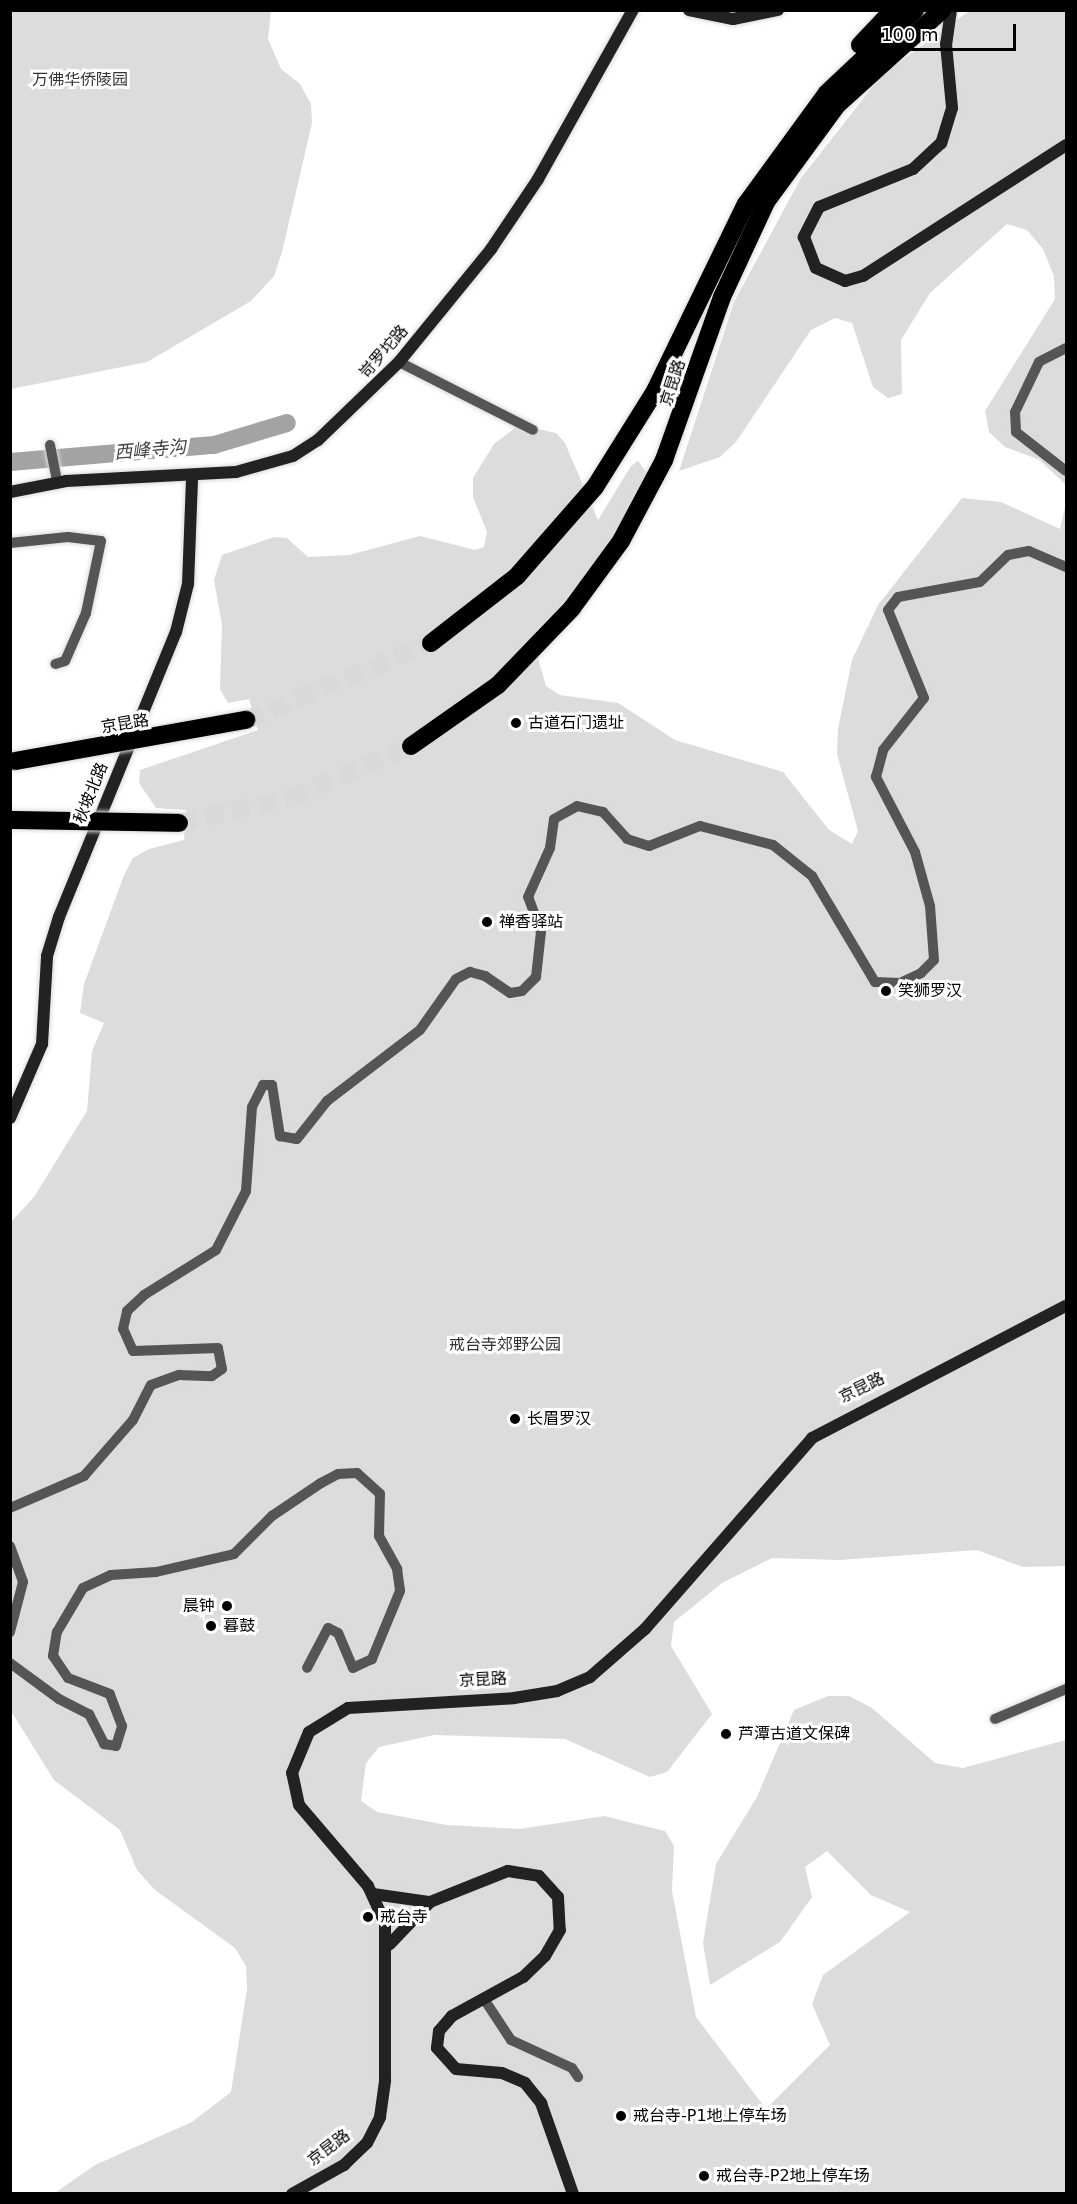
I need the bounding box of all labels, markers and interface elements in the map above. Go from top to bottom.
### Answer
scale bar [873,12,1018,50]
text: 100 m [881,24,939,45]
park label: 万佛华侨陵园 [32,70,128,90]
street label: 岢罗坨路 [356,322,412,382]
street label: 京昆路 [656,357,690,409]
water label: 西峰寺沟 [113,436,187,464]
street label: 京昆路 [100,711,150,737]
place label: 古道石门遗址 [528,713,624,733]
marker: 古道石门遗址 [509,716,523,730]
street label: 秋坡北路 [70,760,112,826]
place label: 禅香驿站 [499,912,563,932]
marker: 禅香驿站 [480,915,494,929]
place label: 笑狮罗汉 [898,981,962,1001]
marker: 笑狮罗汉 [879,984,893,998]
park label: 戒台寺郊野公园 [449,1335,561,1355]
street label: 京昆路 [836,1369,888,1407]
place label: 长眉罗汉 [527,1409,591,1429]
marker: 长眉罗汉 [508,1412,522,1426]
place label: 晨钟 [183,1596,215,1616]
marker: 晨钟 [220,1599,234,1613]
place label: 暮鼓 [223,1616,255,1636]
marker: 暮鼓 [204,1619,218,1633]
street label: 京昆路 [459,1669,507,1691]
place label: 芦潭古道文保碑 [738,1724,850,1744]
marker: 芦潭古道文保碑 [719,1727,733,1741]
place label: 戒台寺 [380,1907,428,1927]
marker: 戒台寺 [361,1910,375,1924]
place label: 戒台寺-P1地上停车场 [633,2106,787,2126]
marker: 戒台寺-P1地上停车场 [614,2109,628,2123]
street label: 京昆路 [304,2126,354,2170]
place label: 戒台寺-P2地上停车场 [716,2166,870,2186]
marker: 戒台寺-P2地上停车场 [697,2169,711,2183]

